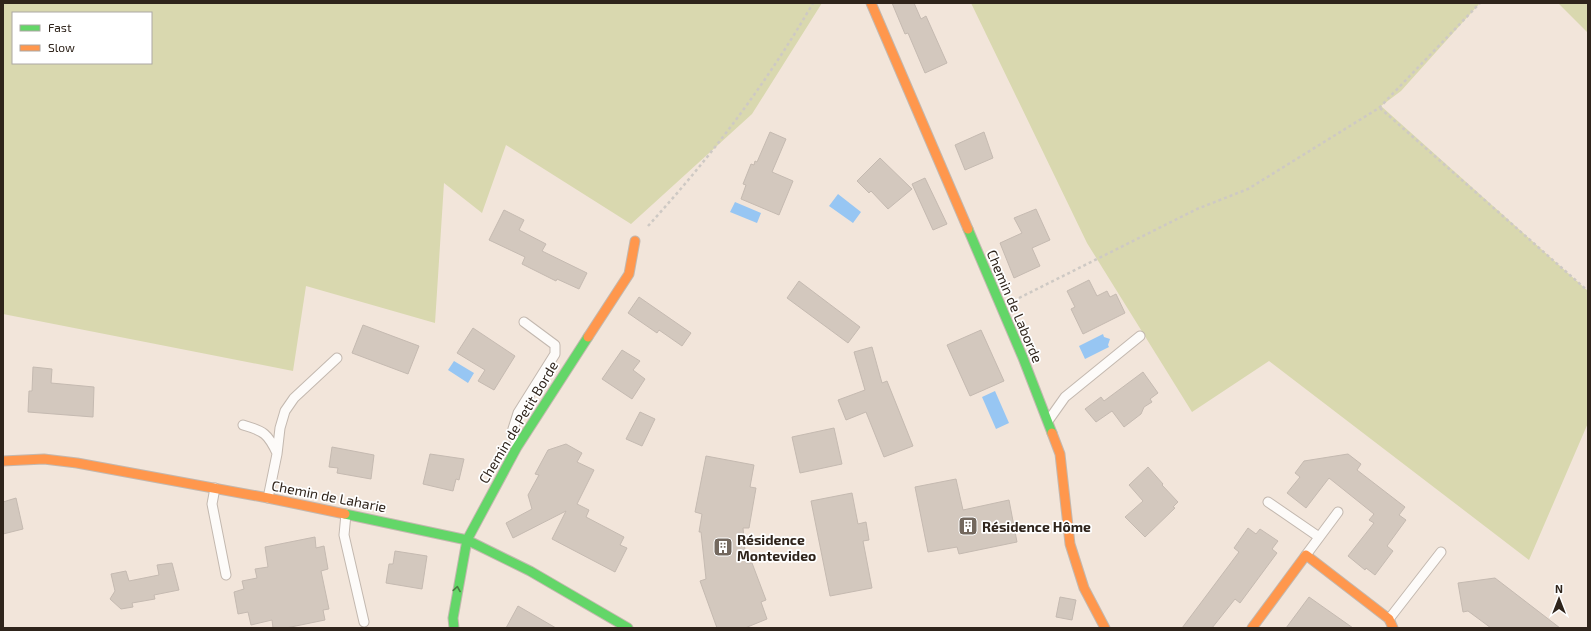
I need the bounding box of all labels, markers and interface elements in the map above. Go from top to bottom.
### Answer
legend [12,12,152,64]
text: Fast [48,20,72,34]
text: Slow [48,40,75,54]
street label: Chemin de Laborde [984,247,1046,365]
street label: Chemin de Petit Borde [475,358,561,486]
street label: Chemin de Laharie [270,477,388,515]
building icon: Résidence Hôme [957,515,979,537]
place label: Résidence Hôme [982,518,1091,535]
place label: Résidence Montevideo [737,531,816,564]
building icon: Résidence Montevideo [712,536,734,558]
north arrow [1539,579,1579,619]
text: N [1555,582,1563,595]
one-way arrow [452,586,461,592]

